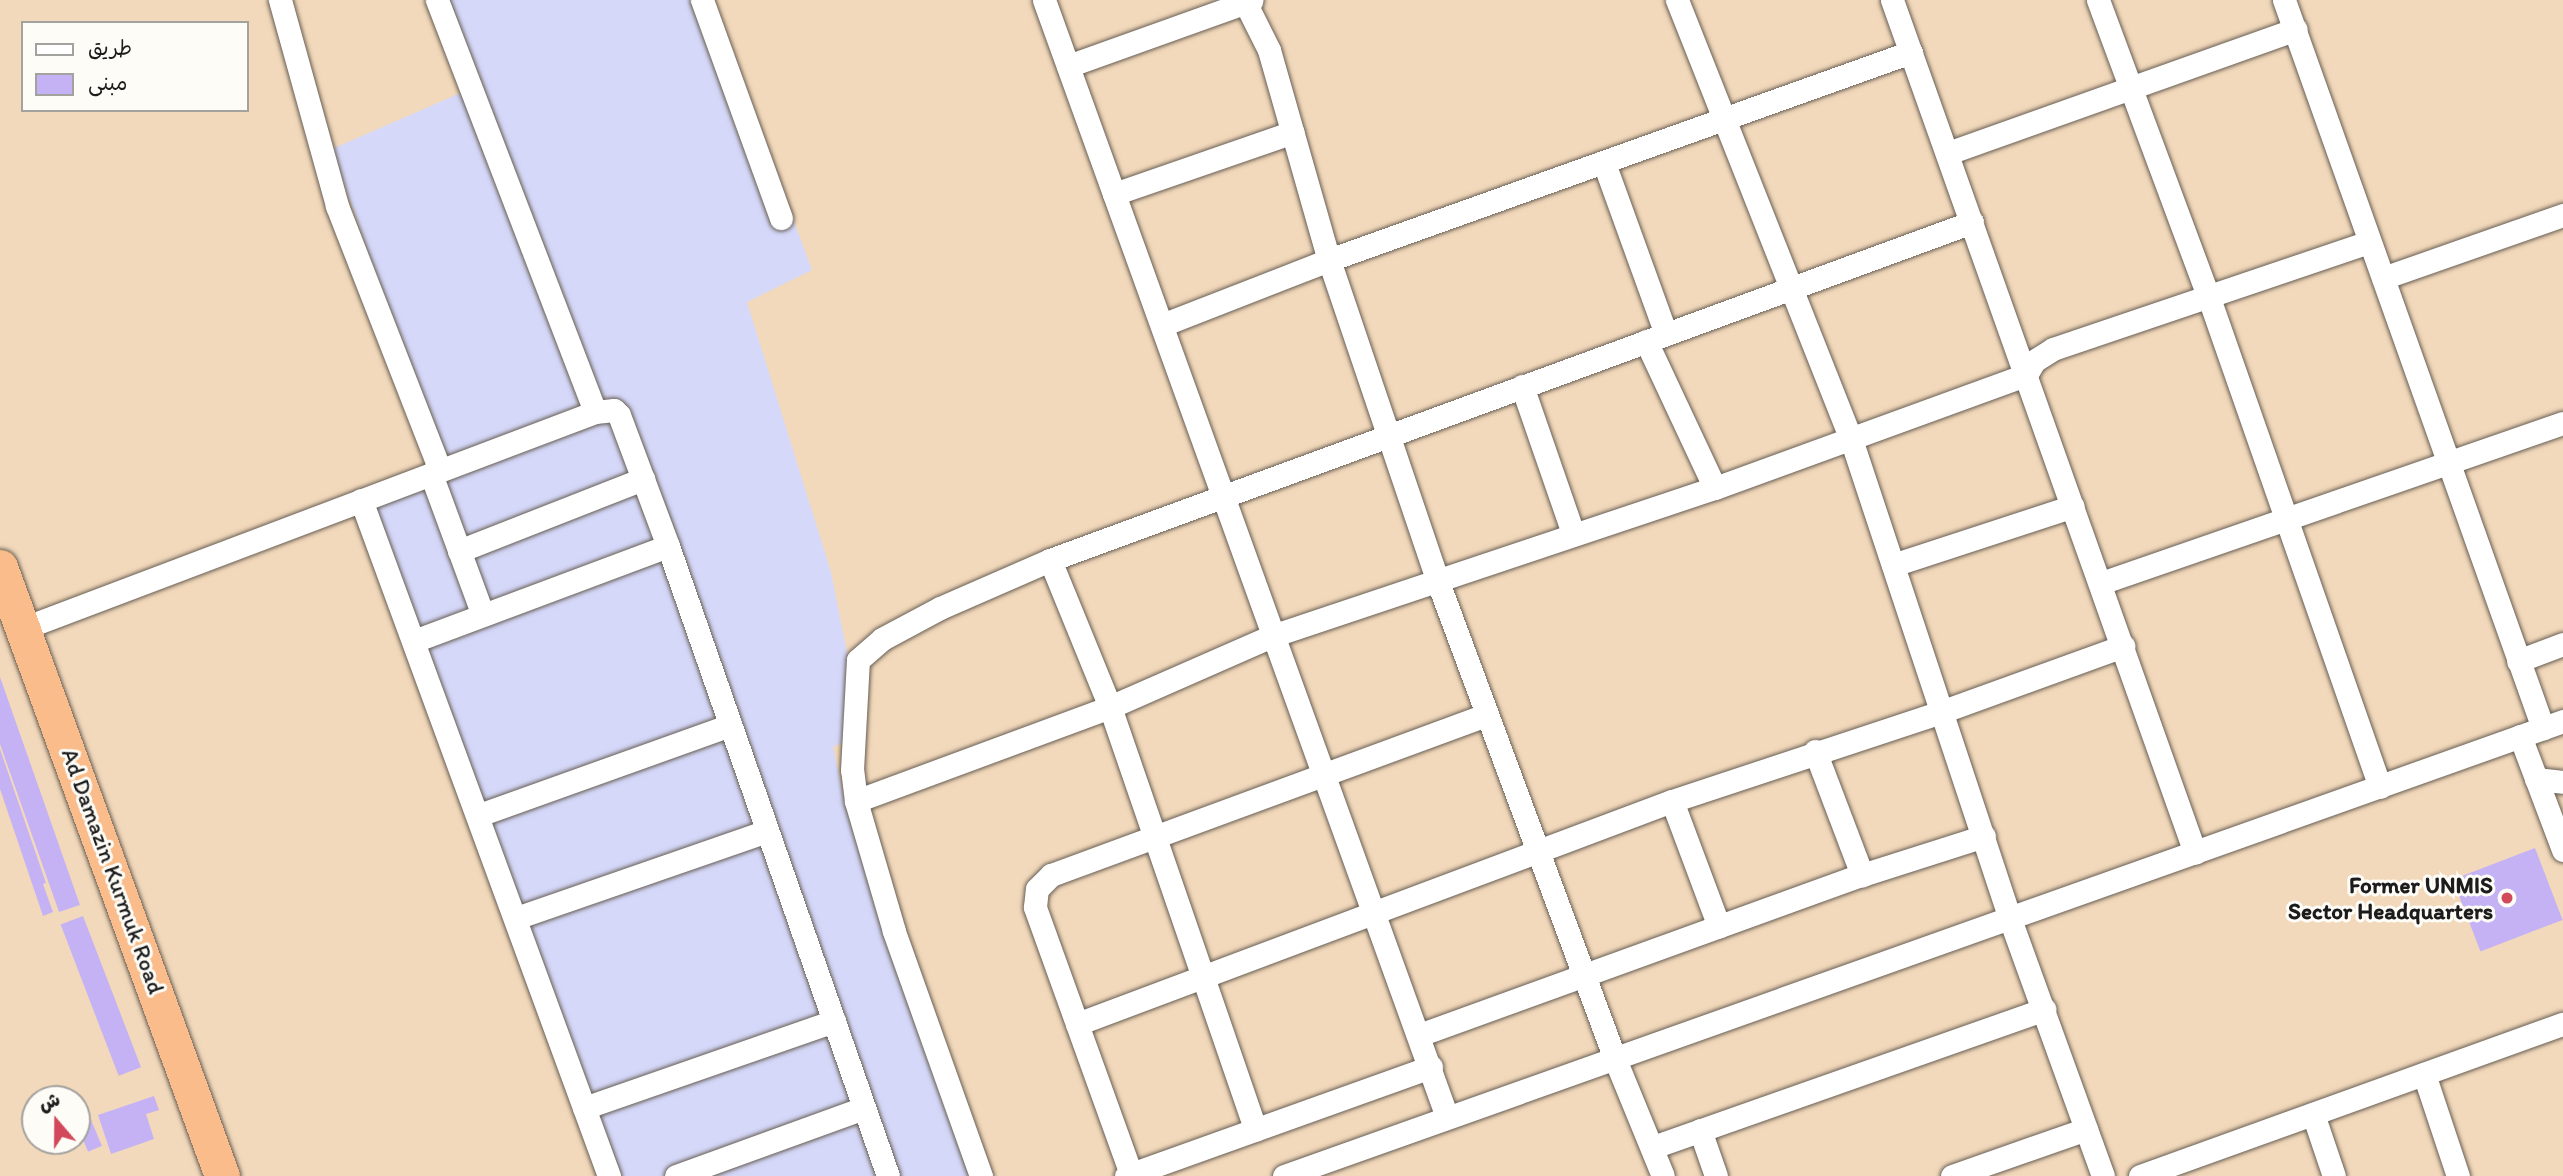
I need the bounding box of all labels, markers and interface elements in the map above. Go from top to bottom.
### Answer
legend [21,21,248,112]
text: طريق [88,35,132,60]
text: مبنى [88,70,127,95]
street label: Ad Damazin Kurmuk Road [56,745,170,997]
place label: Former UNMIS Sector Headquarters [2289,871,2493,925]
marker: Former UNMIS Sector Headquarters [2499,890,2515,906]
north arrow [21,1085,91,1155]
text: ش [36,1087,63,1116]

